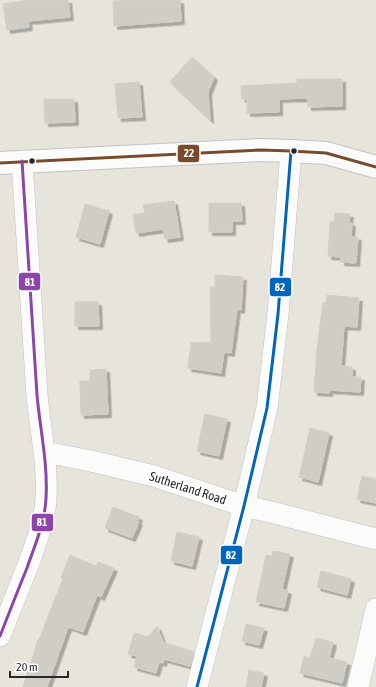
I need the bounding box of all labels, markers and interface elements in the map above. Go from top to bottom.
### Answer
line badge: 22 [177,144,200,163]
unlabelled marker [289,146,299,156]
text: 22 [184,147,194,159]
unlabelled marker [27,156,37,166]
line badge: 81 [18,272,41,291]
text: 81 [25,276,35,288]
line badge: 82 [269,277,292,297]
text: 82 [275,281,285,293]
street label: Sutherland Road [148,468,228,508]
line badge: 81 [31,513,54,532]
text: 81 [37,516,47,528]
line badge: 82 [220,545,243,565]
text: 82 [226,549,236,561]
scale bar [10,653,68,679]
text: 20 m [16,660,38,674]

